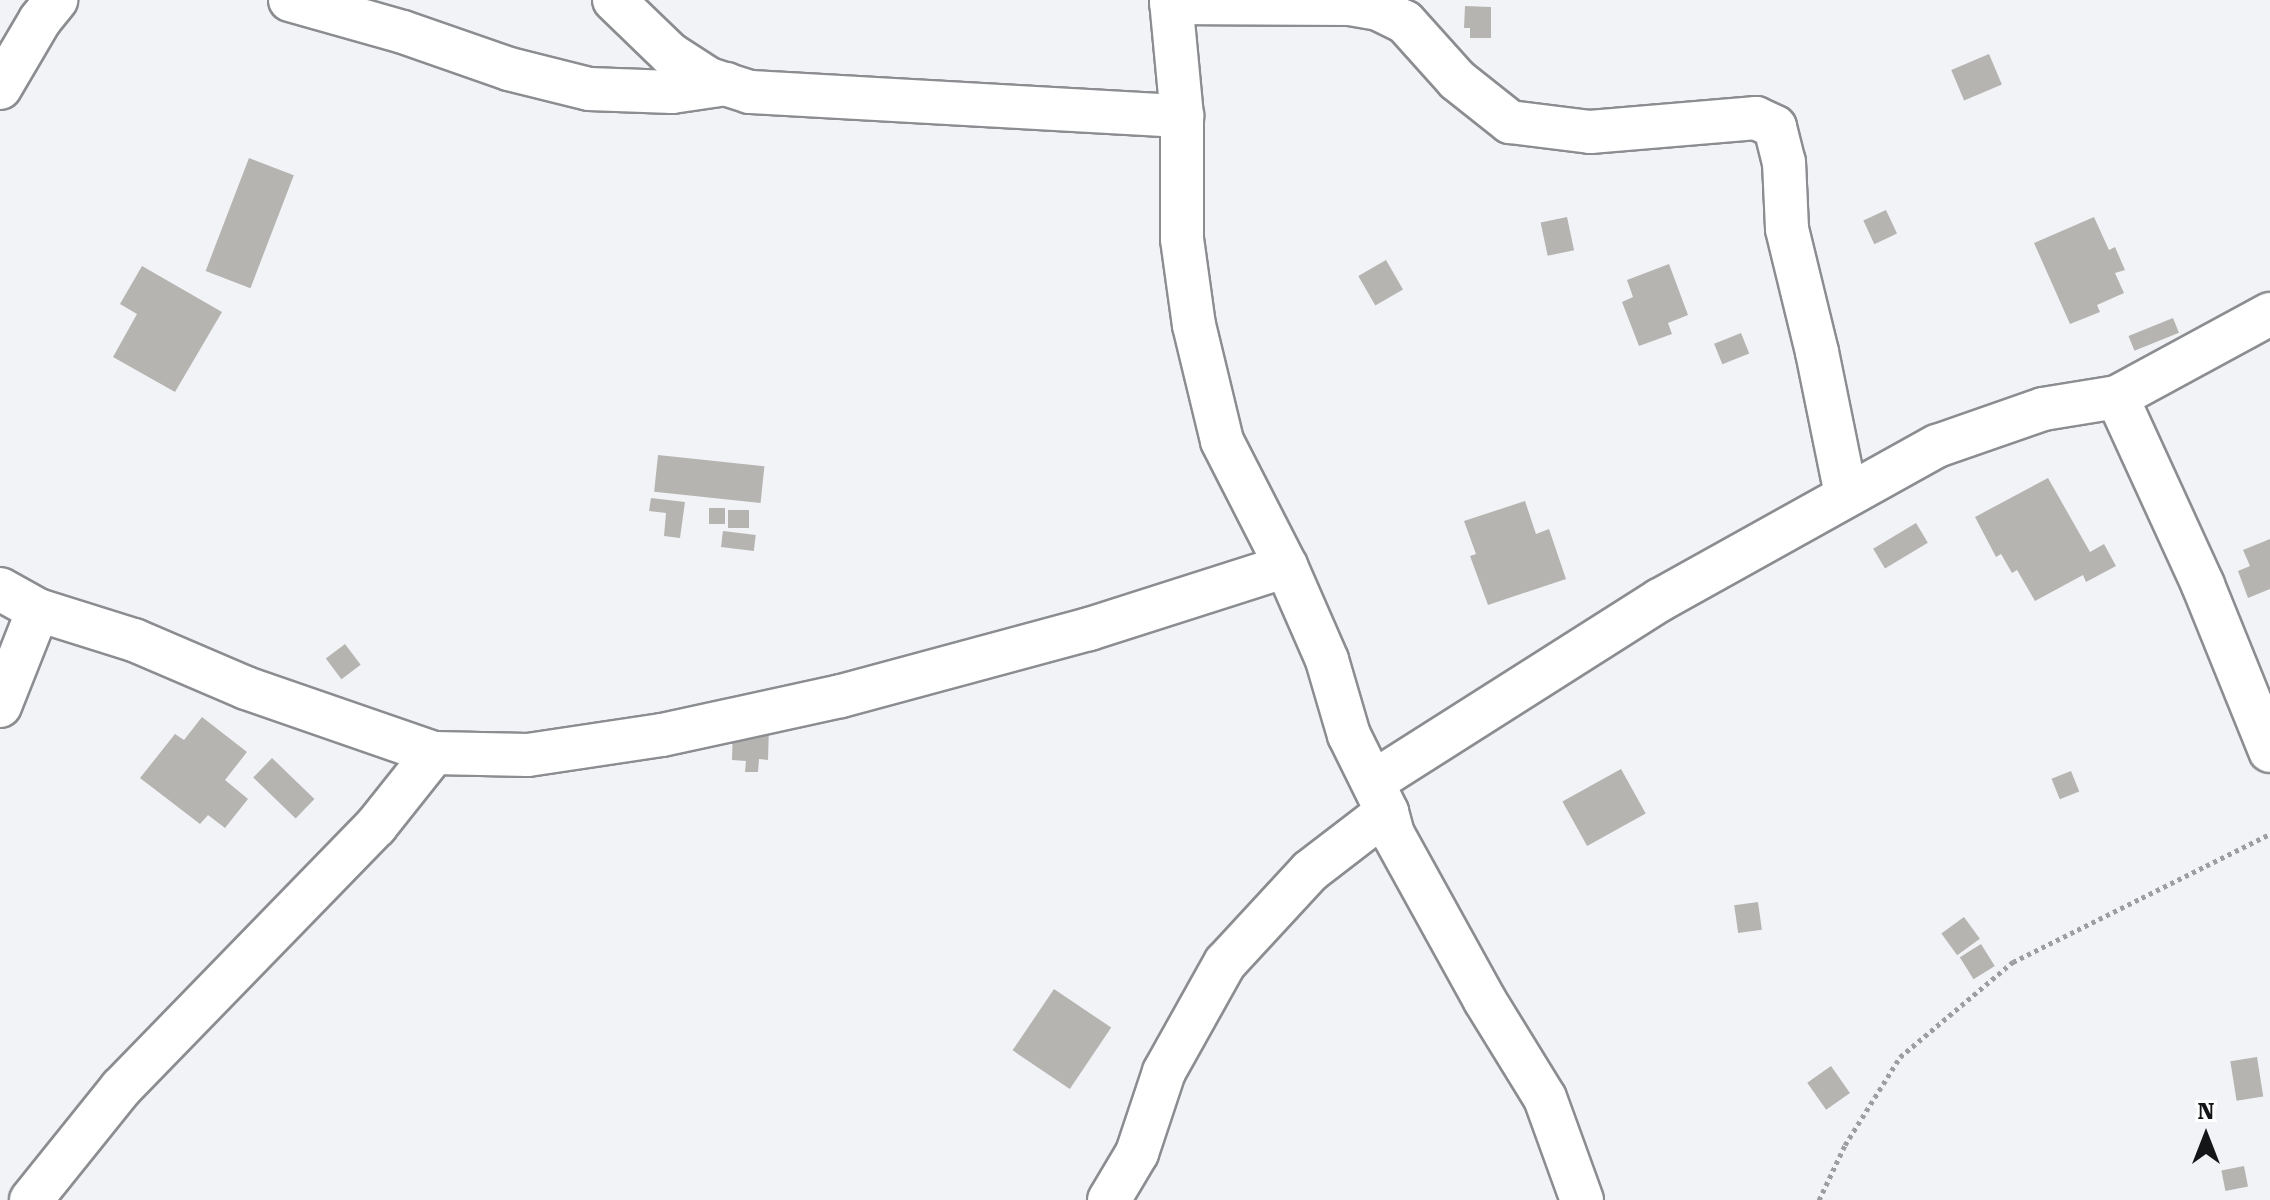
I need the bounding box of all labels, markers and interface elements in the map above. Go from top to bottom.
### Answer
north arrow [2166,1096,2246,1176]
text: N [2198,1099,2214,1124]

